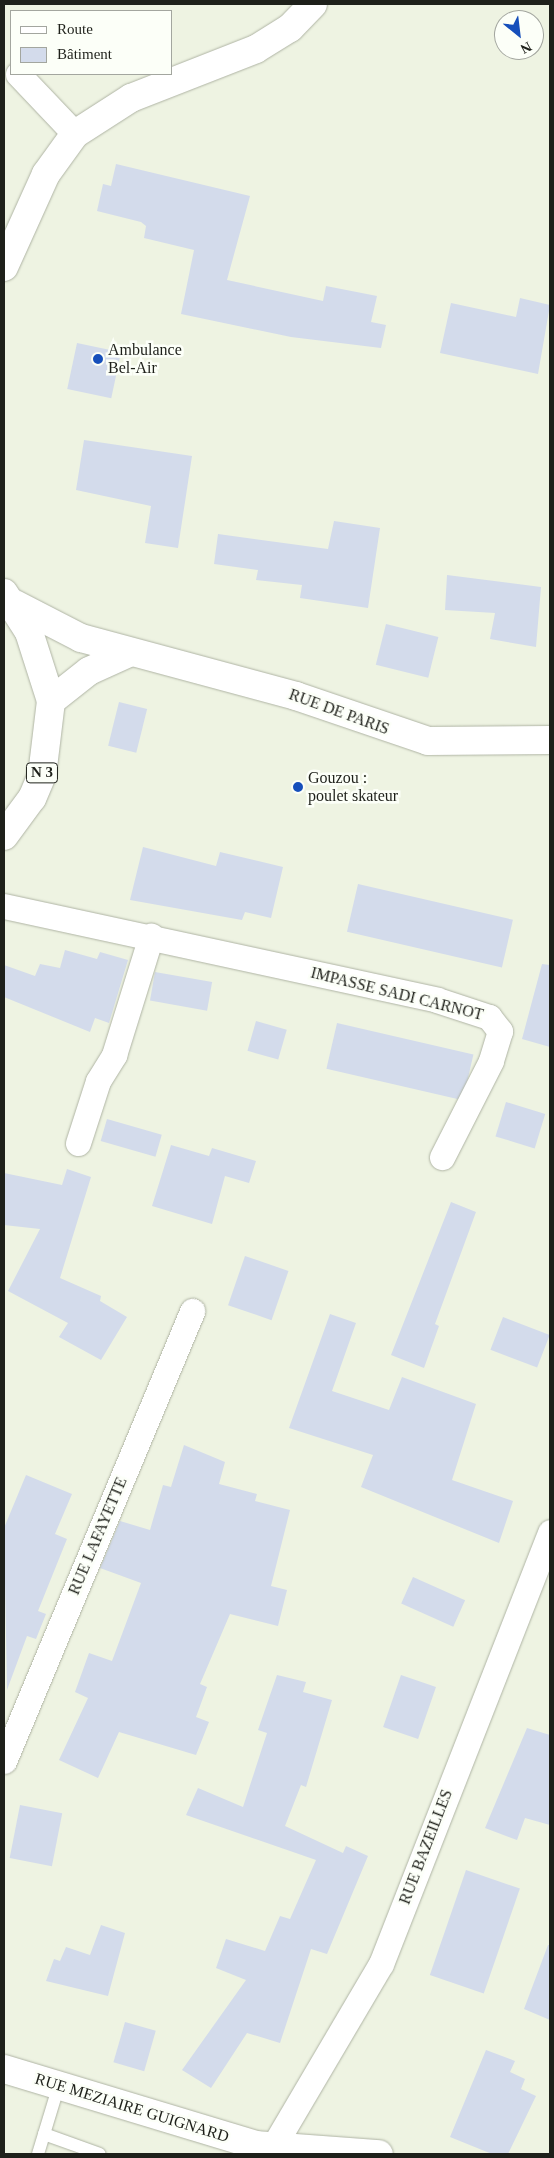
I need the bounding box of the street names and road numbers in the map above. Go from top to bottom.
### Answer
street label: RUE DE PARIS [286,685,392,739]
road number: N 3 [26,760,58,786]
street label: IMPASSE SADI CARNOT [309,963,485,1025]
street label: RUE LAFAYETTE [65,1474,131,1598]
street label: RUE BAZEILLES [395,1787,457,1907]
street label: RUE MEZIAIRE GUIGNARD [33,2069,231,2147]

